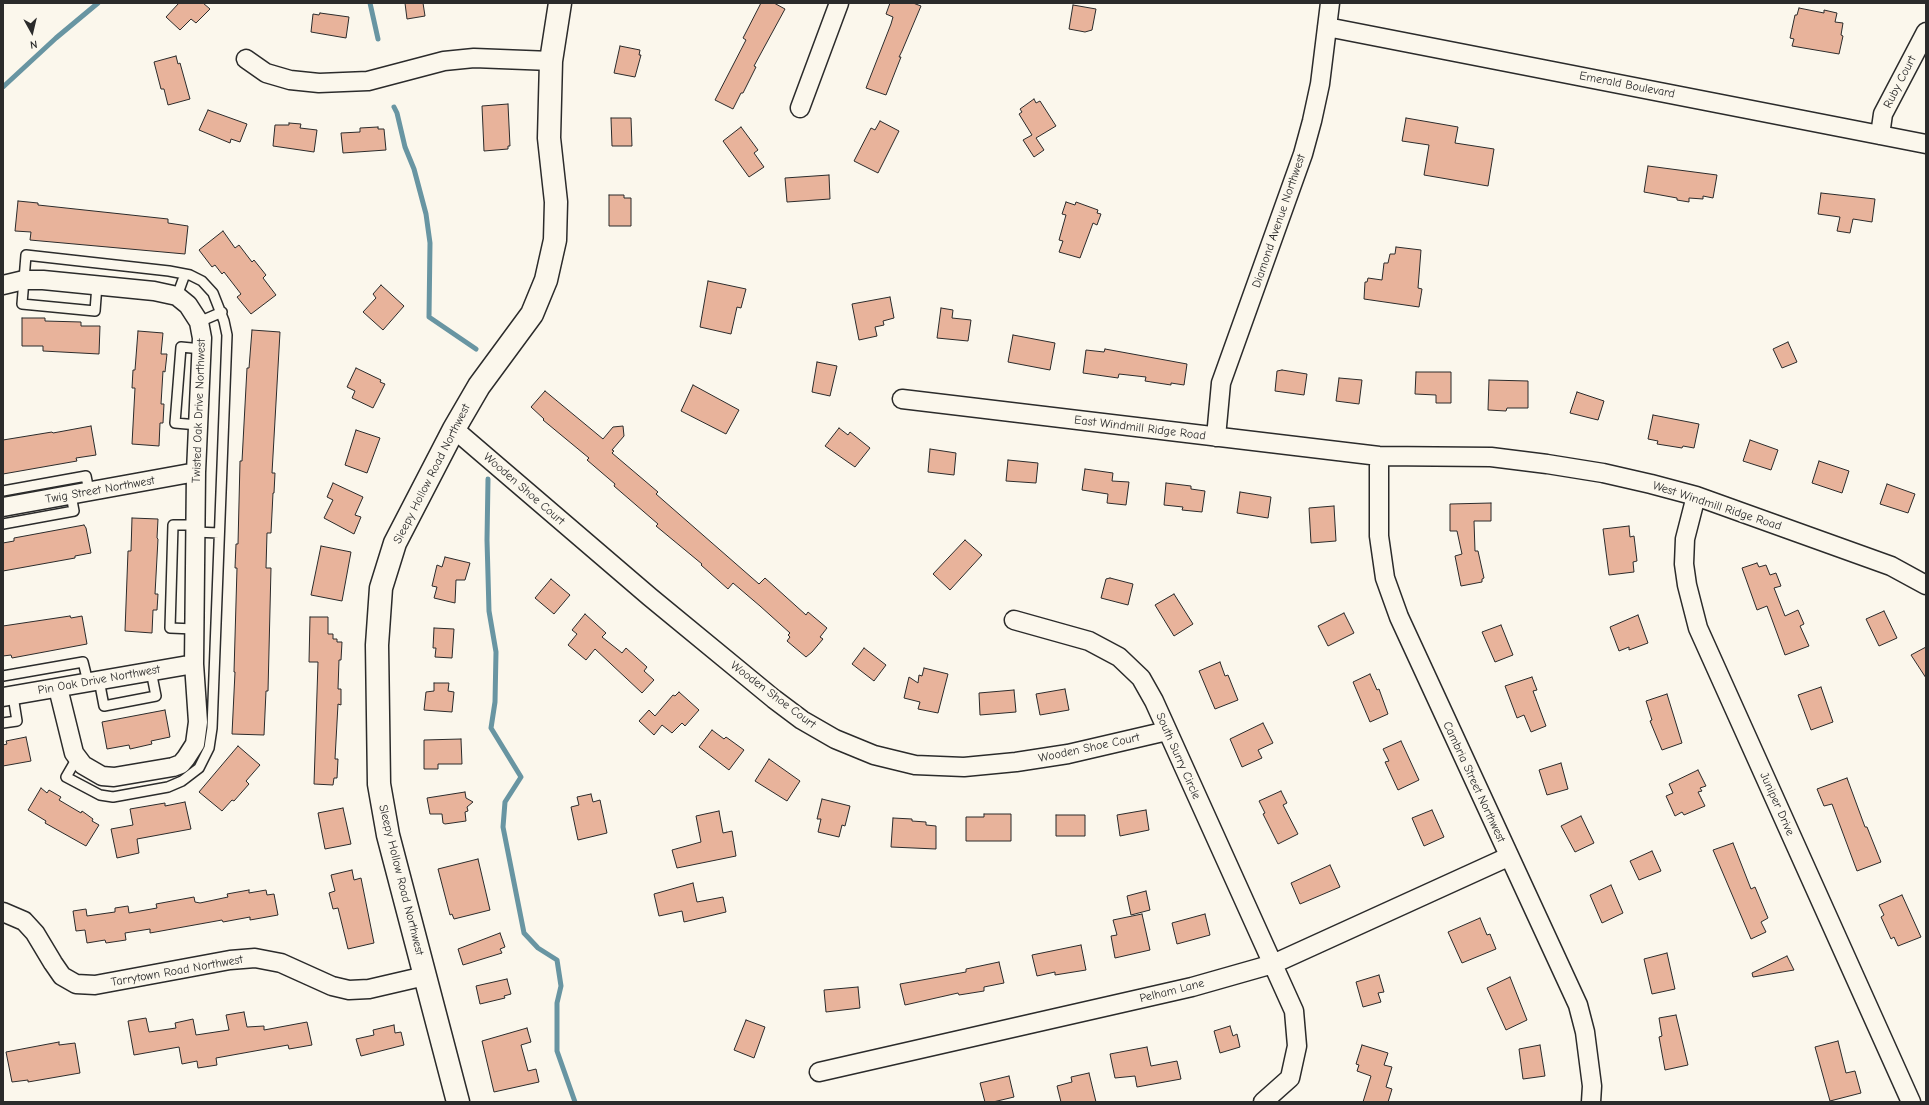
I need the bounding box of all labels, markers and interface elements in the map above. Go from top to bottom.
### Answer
north arrow [12,12,52,52]
text: N [29,37,38,51]
street label: Ruby Court [1881,53,1919,111]
street label: Emerald Boulevard [1578,69,1676,101]
street label: Diamond Avenue Northwest [1249,152,1309,290]
street label: Twisted Oak Drive Northwest [189,339,209,483]
street label: Sleepy Hollow Road Northwest [390,402,474,546]
street label: East Windmill Ridge Road [1073,413,1207,443]
street label: Wooden Shoe Court [480,450,568,528]
street label: Twig Street Northwest [44,473,156,507]
street label: West Windmill Ridge Road [1651,478,1783,534]
street label: Wooden Shoe Court [727,658,819,732]
street label: Pin Oak Drive Northwest [37,662,161,698]
street label: South Surry Circle [1152,710,1204,802]
street label: Cambria Street Northwest [1440,719,1508,845]
street label: Wooden Shoe Court [1037,730,1141,766]
street label: Juniper Drive [1757,770,1797,838]
street label: Sleepy Hollow Road Northwest [375,803,427,957]
street label: Tarrytown Road Northwest [110,952,244,990]
street label: Pelham Lane [1138,976,1206,1006]

